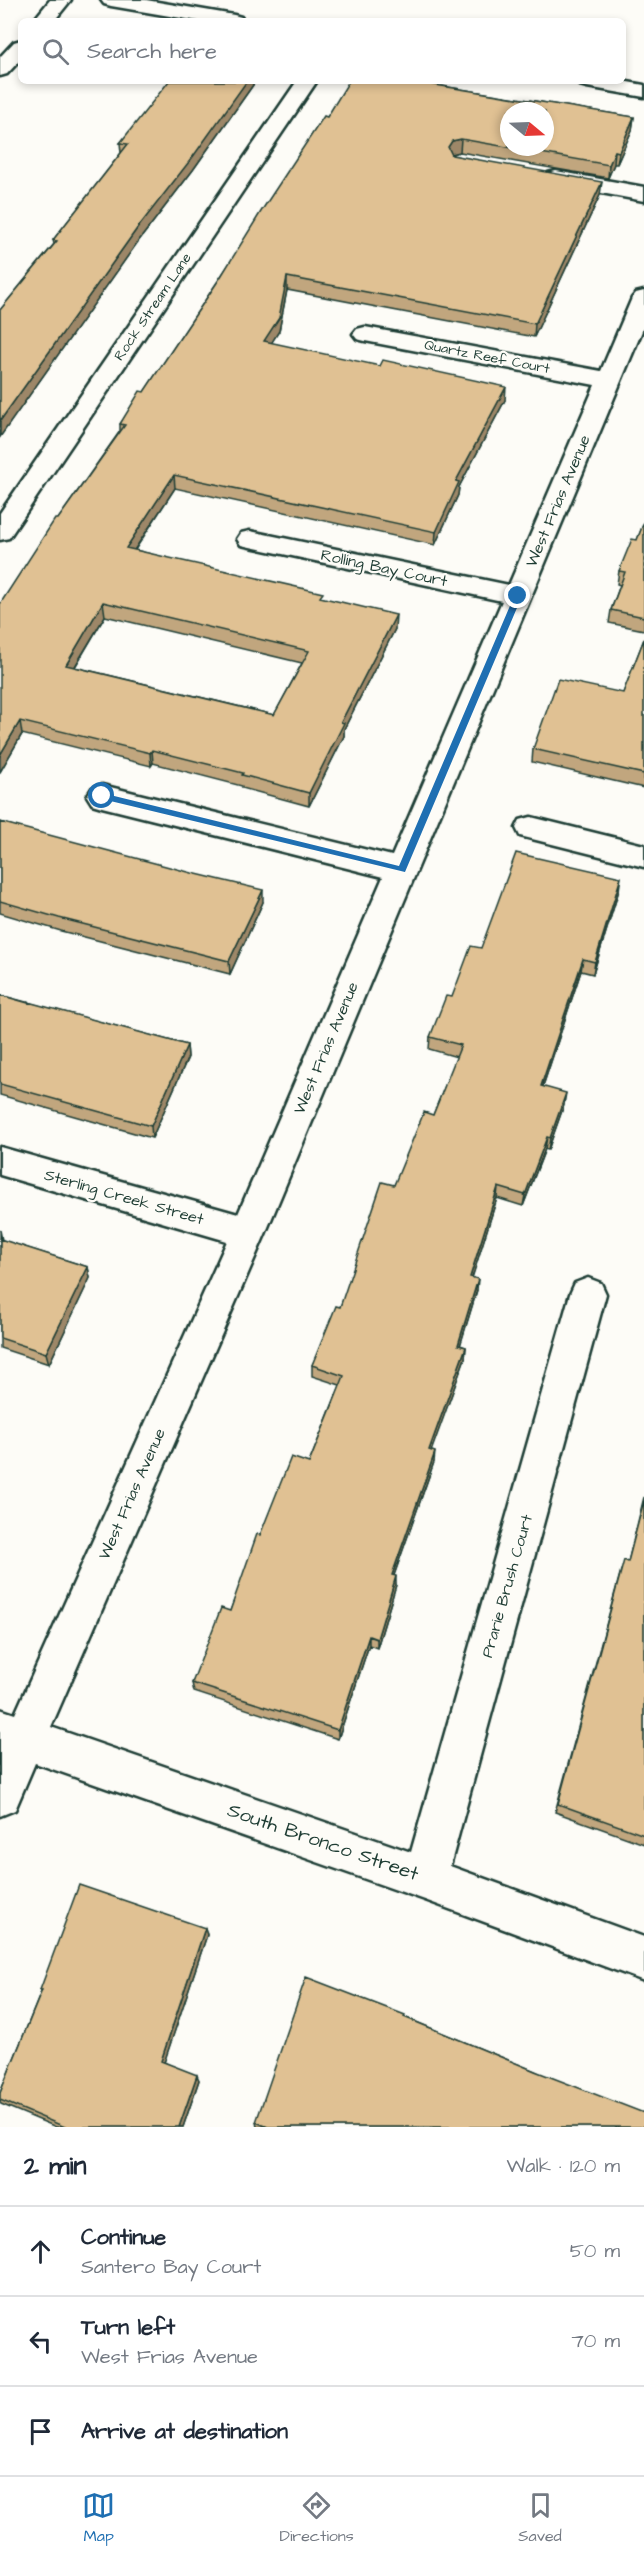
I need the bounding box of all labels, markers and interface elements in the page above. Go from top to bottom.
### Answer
search box [18,18,626,84]
icon: search [39,35,72,68]
text: Search here [87,36,217,67]
north arrow [500,102,554,156]
street label: Rock Stream Lane [110,249,197,365]
street label: Quartz Reef Court [423,335,552,379]
street label: West Frias Avenue [520,431,596,570]
street label: Rolling Bay Court [318,544,450,593]
route end [504,582,530,608]
route start [88,782,114,808]
street label: West Frias Avenue [288,978,364,1117]
street label: Sterling Creek Street [41,1164,207,1231]
street label: West Frias Avenue [93,1425,171,1563]
street label: Prarie Brush Court [476,1511,538,1660]
street label: South Bronco Street [224,1796,422,1888]
text: 2 min [24,2148,86,2184]
text: Walk · 120 m [507,2152,620,2180]
text: Continue [81,2222,166,2253]
icon: ahead [24,2235,57,2268]
text: 50 m [570,2237,620,2265]
text: Santero Bay Court [81,2253,261,2281]
text: Turn left [81,2312,175,2343]
icon: left [24,2325,57,2358]
text: 70 m [572,2327,620,2355]
text: West Frias Avenue [81,2343,258,2371]
icon: arrive [24,2415,57,2448]
text: Arrive at destination [81,2416,288,2447]
tab: Map [82,2489,115,2547]
tab: Directions [280,2489,354,2547]
tab: Saved [518,2489,562,2547]

